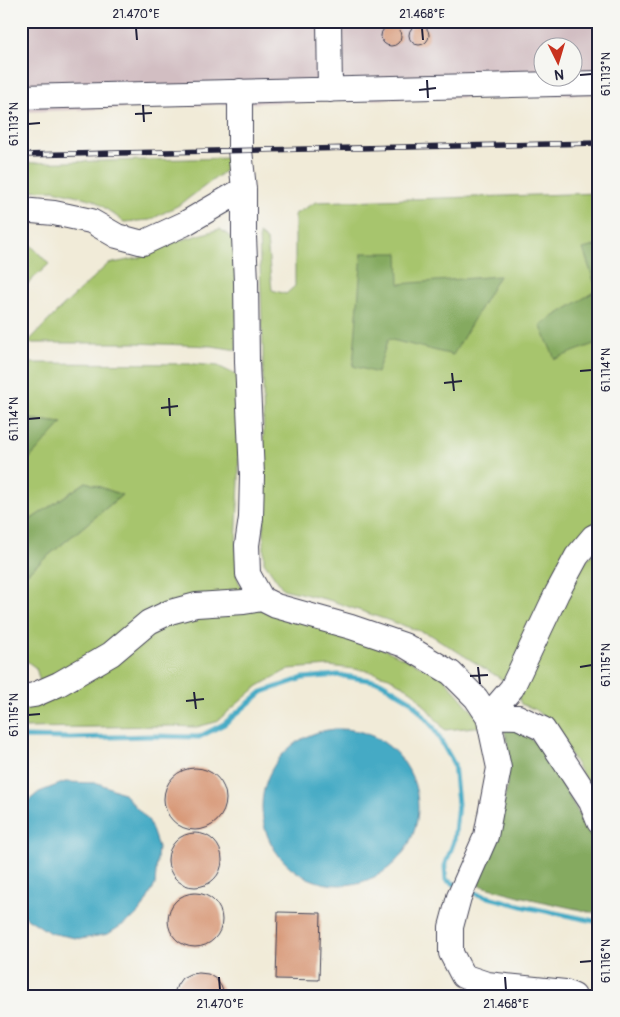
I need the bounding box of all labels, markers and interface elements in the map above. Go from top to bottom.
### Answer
text: 21.470°E [112,7,160,22]
text: 21.468°E [399,7,445,22]
north arrow [532,38,582,88]
text: 61.113°N [599,52,614,96]
text: N [554,66,565,83]
text: 61.113°N [7,102,22,146]
text: 61.114°N [599,348,614,392]
text: 61.114°N [7,397,22,441]
text: 61.115°N [599,643,614,687]
text: 61.115°N [7,693,22,737]
text: 61.116°N [599,939,614,983]
text: 21.470°E [196,997,244,1012]
text: 21.468°E [483,997,529,1012]

